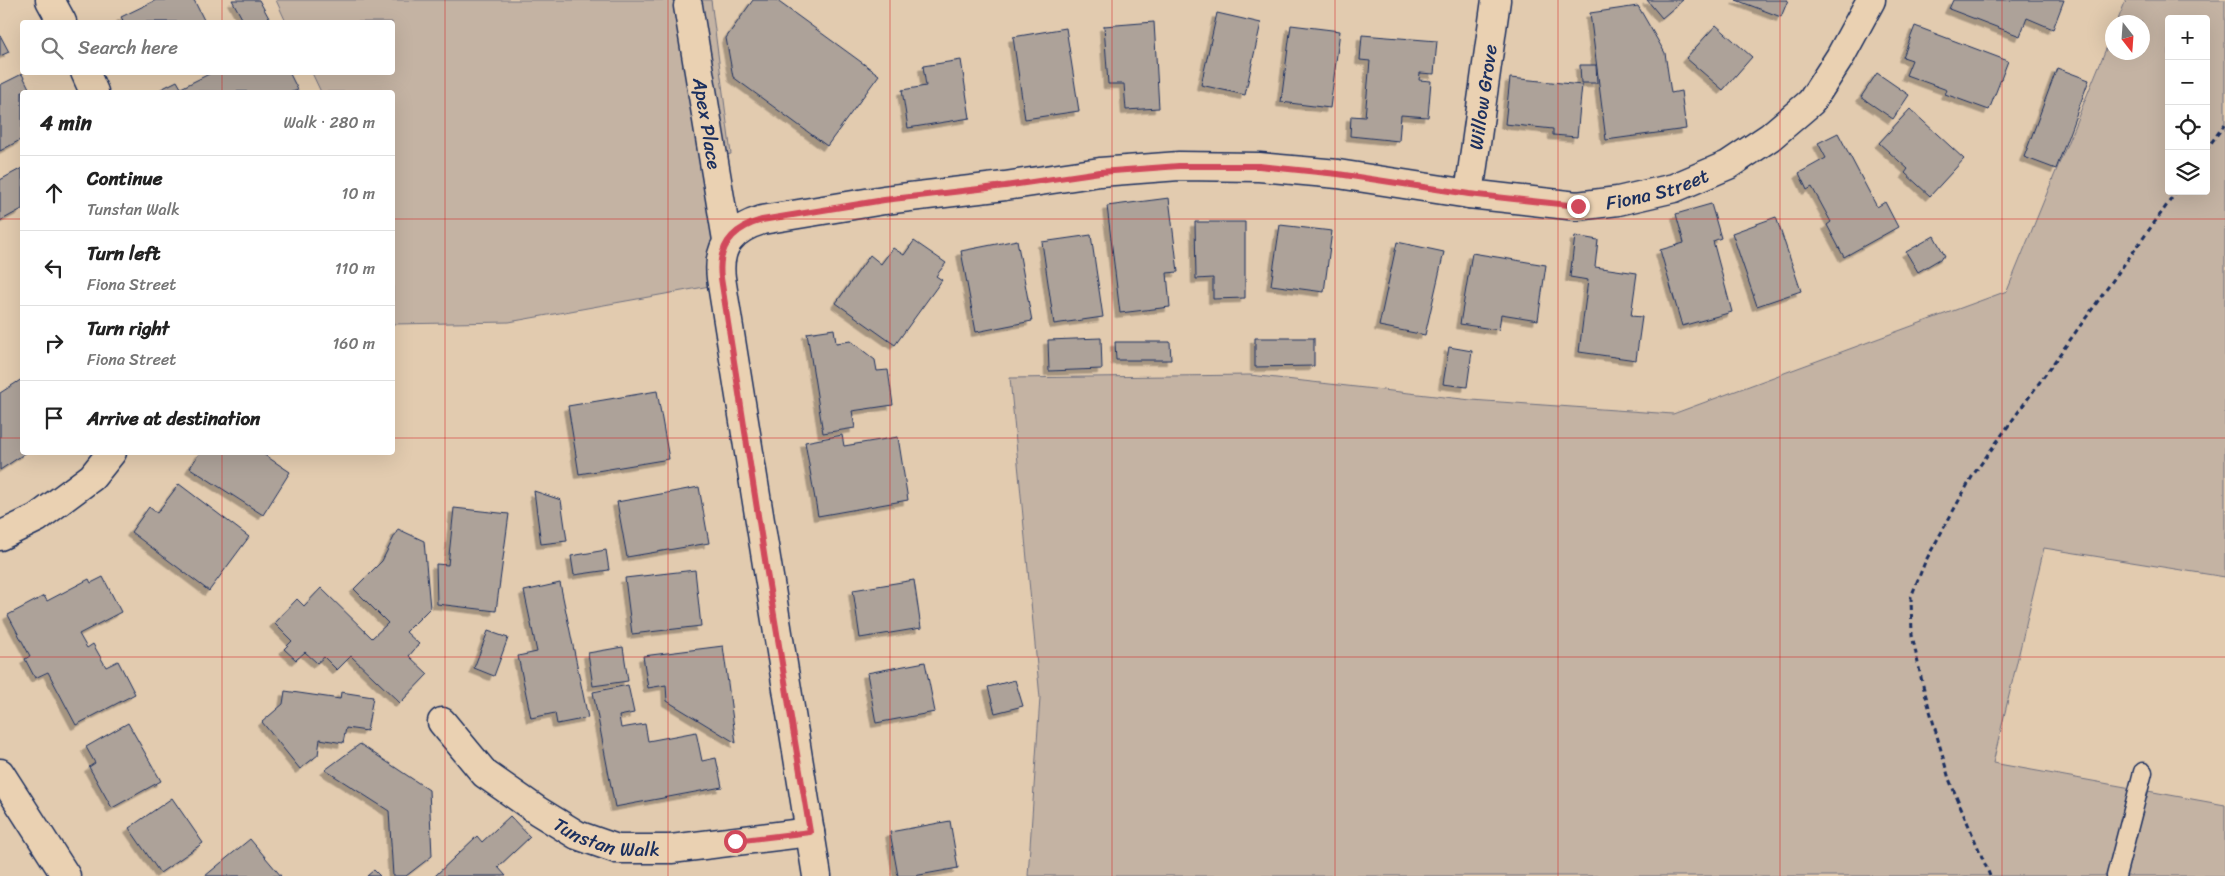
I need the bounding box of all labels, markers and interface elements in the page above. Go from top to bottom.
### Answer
north arrow [2105,15,2150,60]
map controls [2165,15,2210,195]
button: + [2165,15,2210,60]
search box [20,20,395,75]
text: Search here [78,31,178,64]
icon: search [38,34,66,62]
street label: Willow Grove [1459,42,1507,152]
button: − [2165,60,2210,105]
street label: Apex Place [683,74,731,172]
text: 4 min [40,104,92,142]
button: locate [2165,105,2210,150]
text: Walk · 280 m [284,108,375,137]
button: layers [2165,150,2210,195]
street label: Fiona Street [1604,159,1714,219]
text: Continue [87,162,163,195]
icon: ahead [40,179,68,207]
text: 10 m [342,179,375,208]
text: Tunstan Walk [87,195,180,224]
route end [1567,195,1590,218]
text: Turn left [87,237,160,270]
icon: left [40,254,68,282]
text: 110 m [335,254,375,283]
text: Fiona Street [87,270,176,299]
text: Turn right [87,312,169,345]
icon: right [40,329,68,357]
text: 160 m [332,329,375,358]
text: Fiona Street [87,345,176,374]
text: Arrive at destination [87,402,260,435]
icon: arrive [40,404,68,432]
street label: Tunstan Walk [547,808,660,866]
route start [724,830,747,853]

